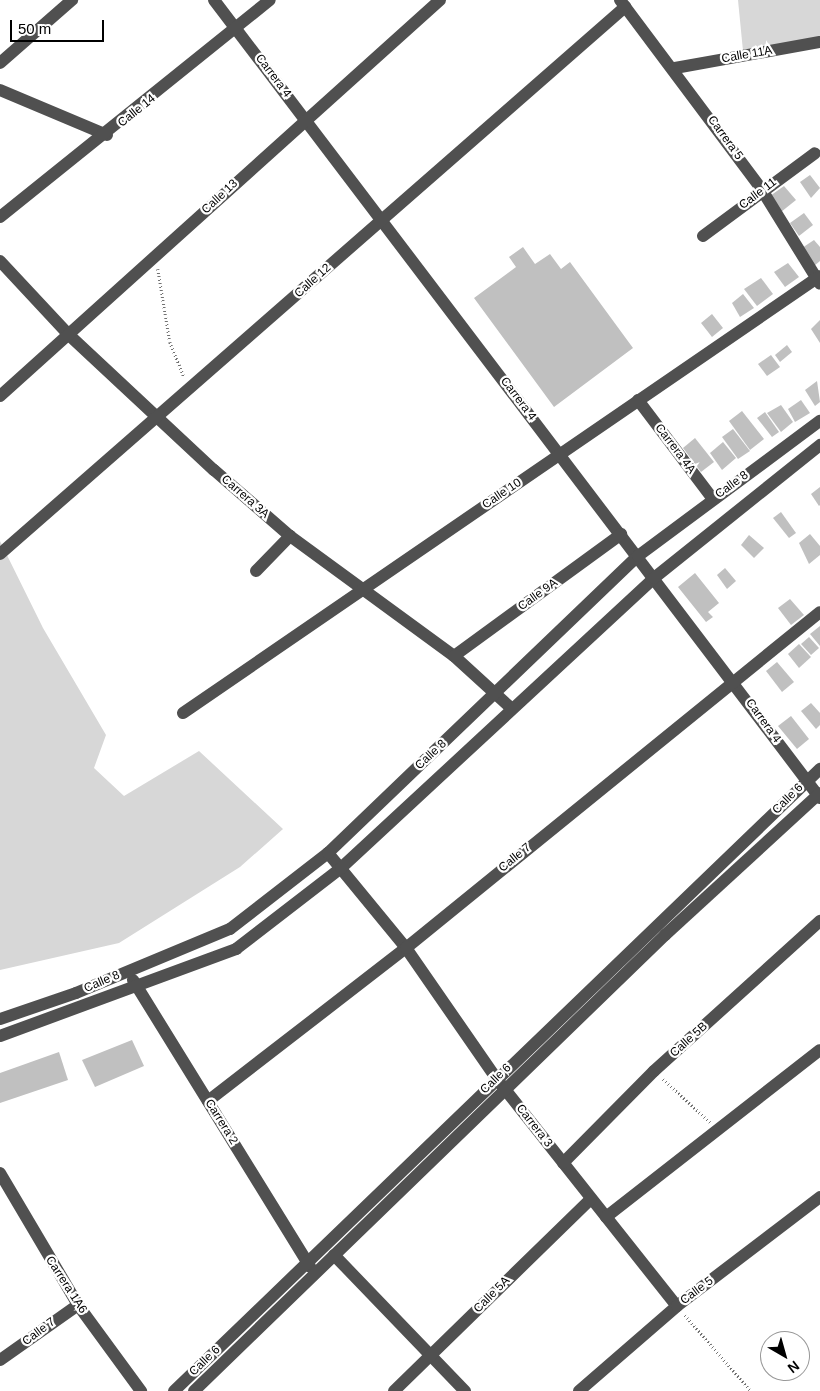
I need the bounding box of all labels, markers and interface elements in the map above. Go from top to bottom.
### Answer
scale bar [12,10,106,42]
text: 50 m [18,20,51,37]
street label: Calle 11A [721,43,773,67]
street label: Carrera 4 [252,51,294,101]
street label: Calle 14 [115,92,159,130]
street label: Carrera 5 [704,113,746,163]
street label: Calle 11 [736,175,780,213]
street label: Calle 13 [199,177,241,217]
street label: Calle 12 [292,261,334,301]
street label: Carrera 4 [497,374,539,424]
street label: Carrera 4A [652,421,698,477]
street label: Calle 8 [713,468,751,502]
street label: Carrera 3A [218,472,272,522]
street label: Calle 10 [480,476,524,512]
street label: Calle 9A [515,576,561,614]
street label: Carrera 4 [742,696,784,746]
street label: Calle 8 [412,737,450,773]
street label: Calle 6 [770,781,806,817]
street label: Calle 7 [496,841,534,875]
street label: Calle 8 [82,968,122,996]
street label: Calle 5B [667,1019,711,1061]
street label: Calle 6 [478,1061,514,1097]
street label: Carrera 2 [201,1097,241,1147]
street label: Carrera 3 [513,1102,555,1150]
street label: Carrera 1A6 [42,1254,90,1316]
street label: Calle 5A [471,1274,513,1316]
street label: Calle 5 [678,1274,716,1308]
street label: Calle 7 [20,1315,58,1349]
north arrow [760,1331,810,1381]
street label: Calle 6 [187,1343,223,1379]
text: N [785,1358,803,1376]

